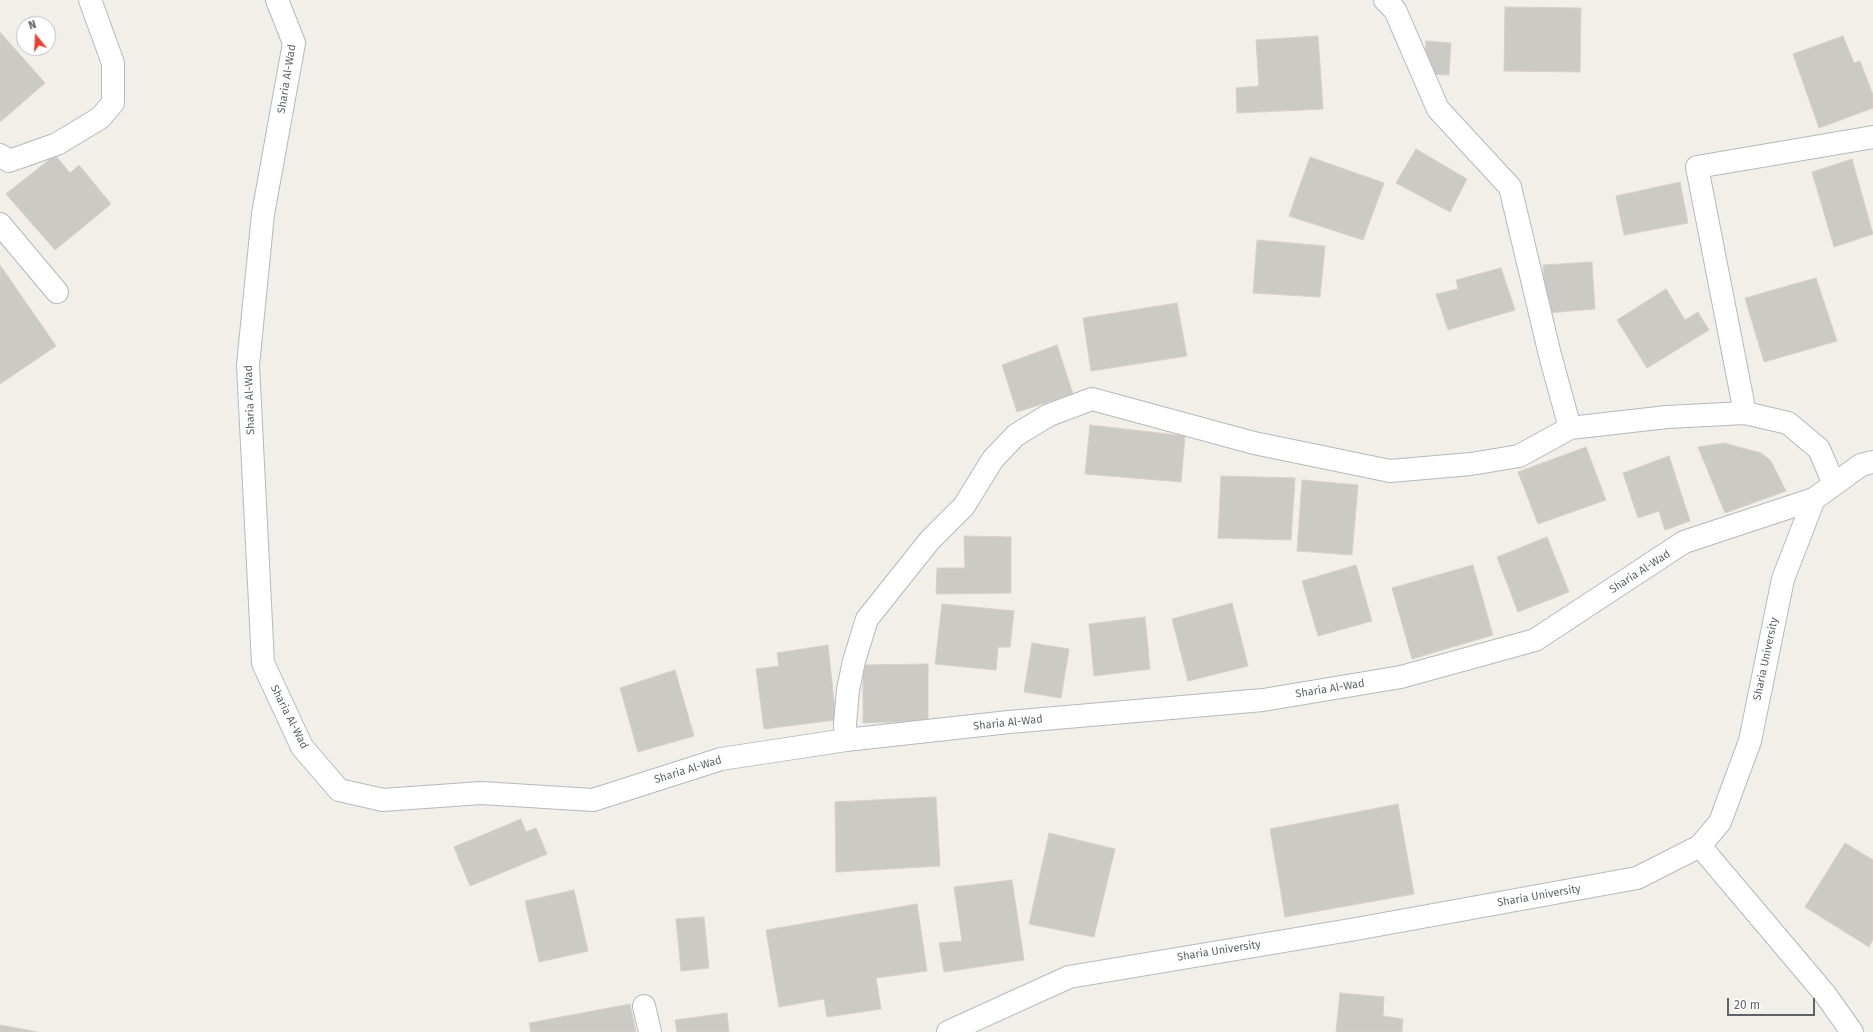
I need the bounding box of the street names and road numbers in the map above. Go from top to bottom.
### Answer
street label: Sharia Al-Wad [275,43,299,115]
street label: Sharia Al-Wad [242,365,258,435]
street label: Sharia Al-Wad [1607,547,1673,597]
street label: Sharia University [1751,616,1781,702]
street label: Sharia Al-Wad [1294,677,1366,701]
street label: Sharia Al-Wad [267,683,311,751]
street label: Sharia Al-Wad [973,713,1043,733]
street label: Sharia Al-Wad [653,753,723,787]
street label: Sharia University [1496,882,1582,910]
street label: Sharia University [1176,938,1262,964]

